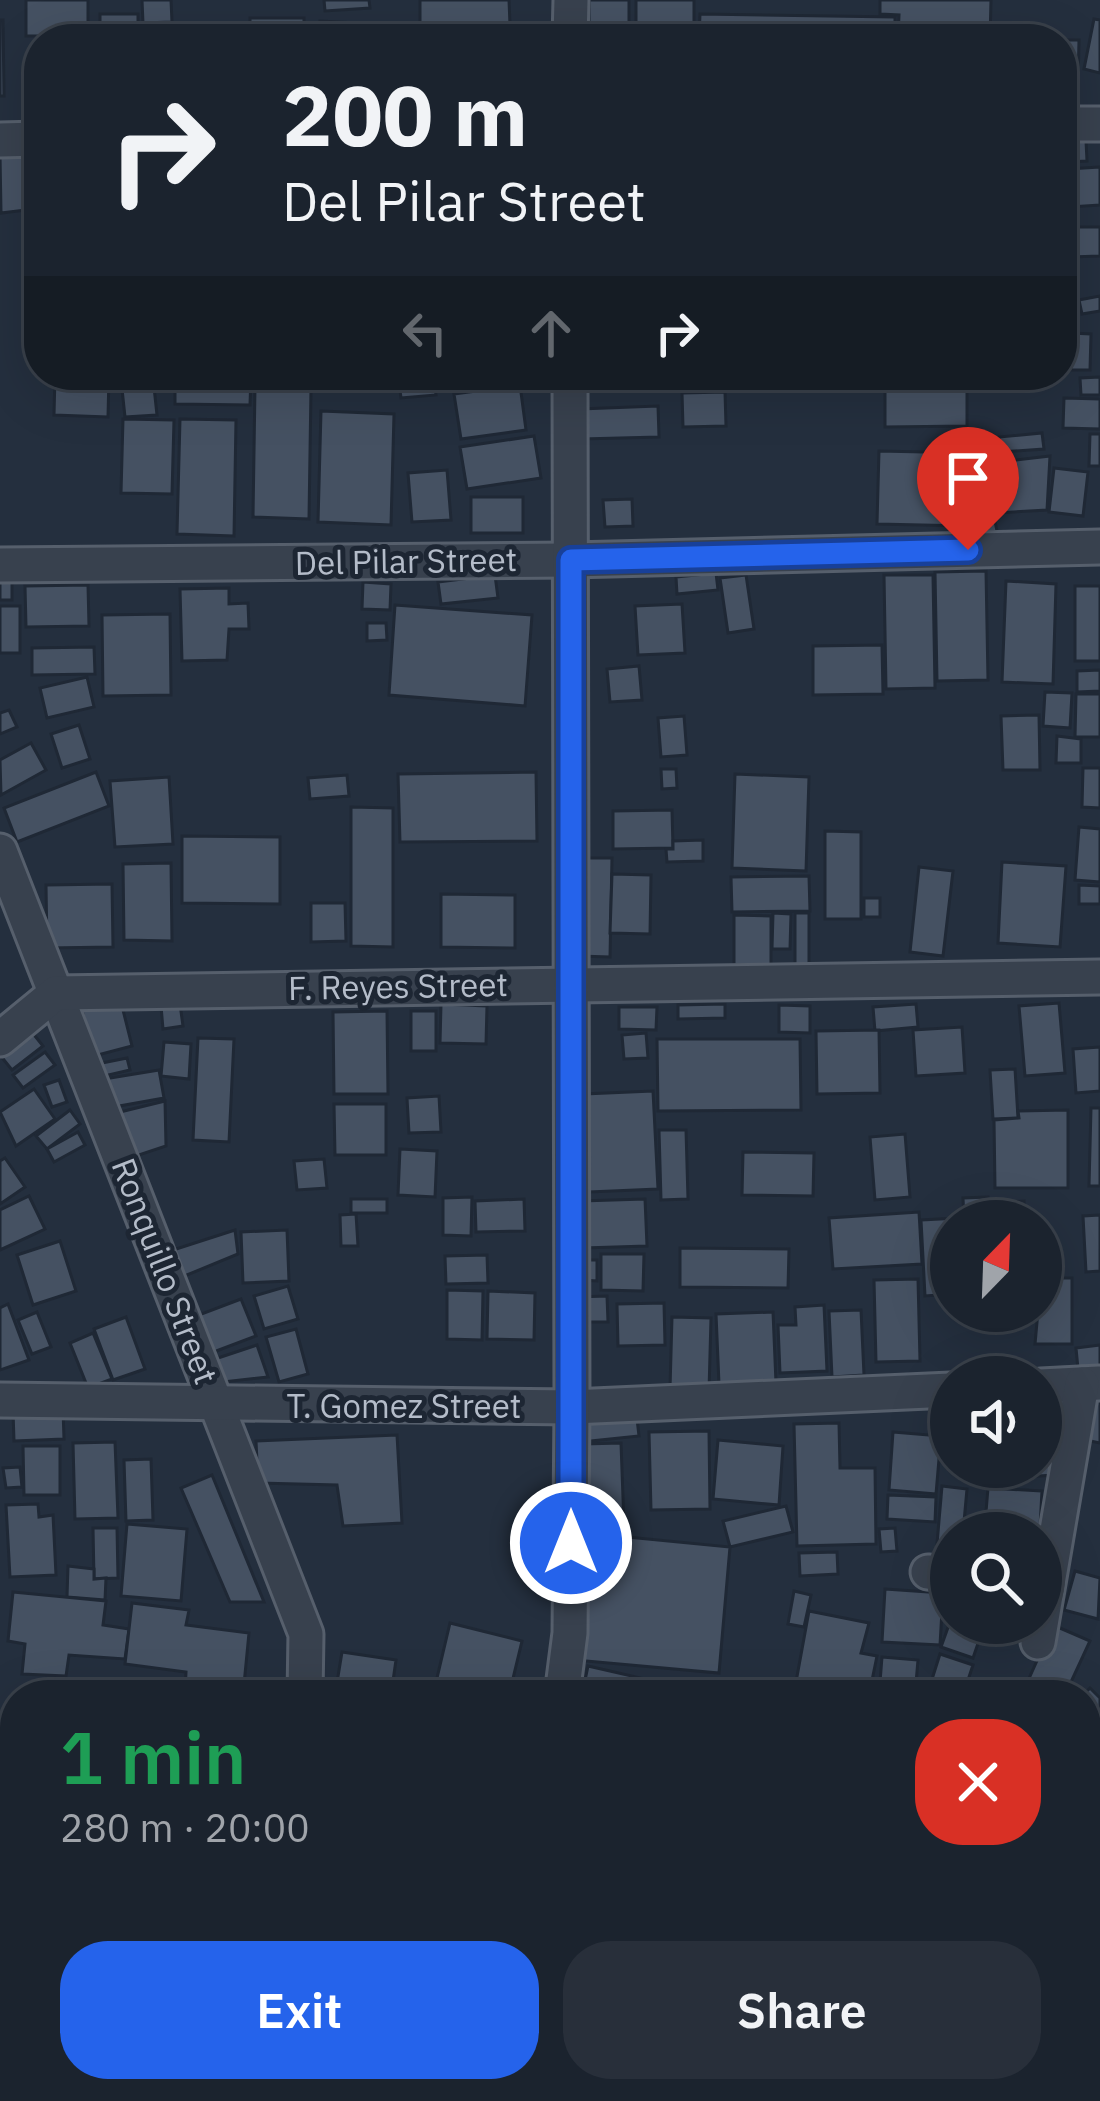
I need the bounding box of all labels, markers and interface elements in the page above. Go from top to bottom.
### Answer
text: 200 m [282,60,528,169]
icon: right [84,72,240,228]
text: Del Pilar Street [282,166,646,236]
icon: left [392,300,458,366]
icon: ahead [518,300,584,366]
icon: right [644,300,710,366]
pin [917,427,1019,550]
icon: arrive [935,445,1001,511]
street label: Del Pilar Street [294,537,517,584]
street label: F. Reyes Street [288,962,508,1009]
street label: Ronquillo Street [103,1152,228,1390]
north arrow [930,1200,1062,1332]
map controls [930,1200,1062,1644]
button: sound [930,1356,1062,1488]
street label: T. Gomez Street [287,1384,521,1427]
position arrow [508,1480,634,1606]
button: search [930,1512,1062,1644]
text: 1 min [60,1710,246,1804]
button: close [915,1719,1041,1845]
text: 280 m · 20:00 [60,1802,310,1853]
button: Exit [60,1941,539,2079]
button: Share [563,1941,1041,2079]

